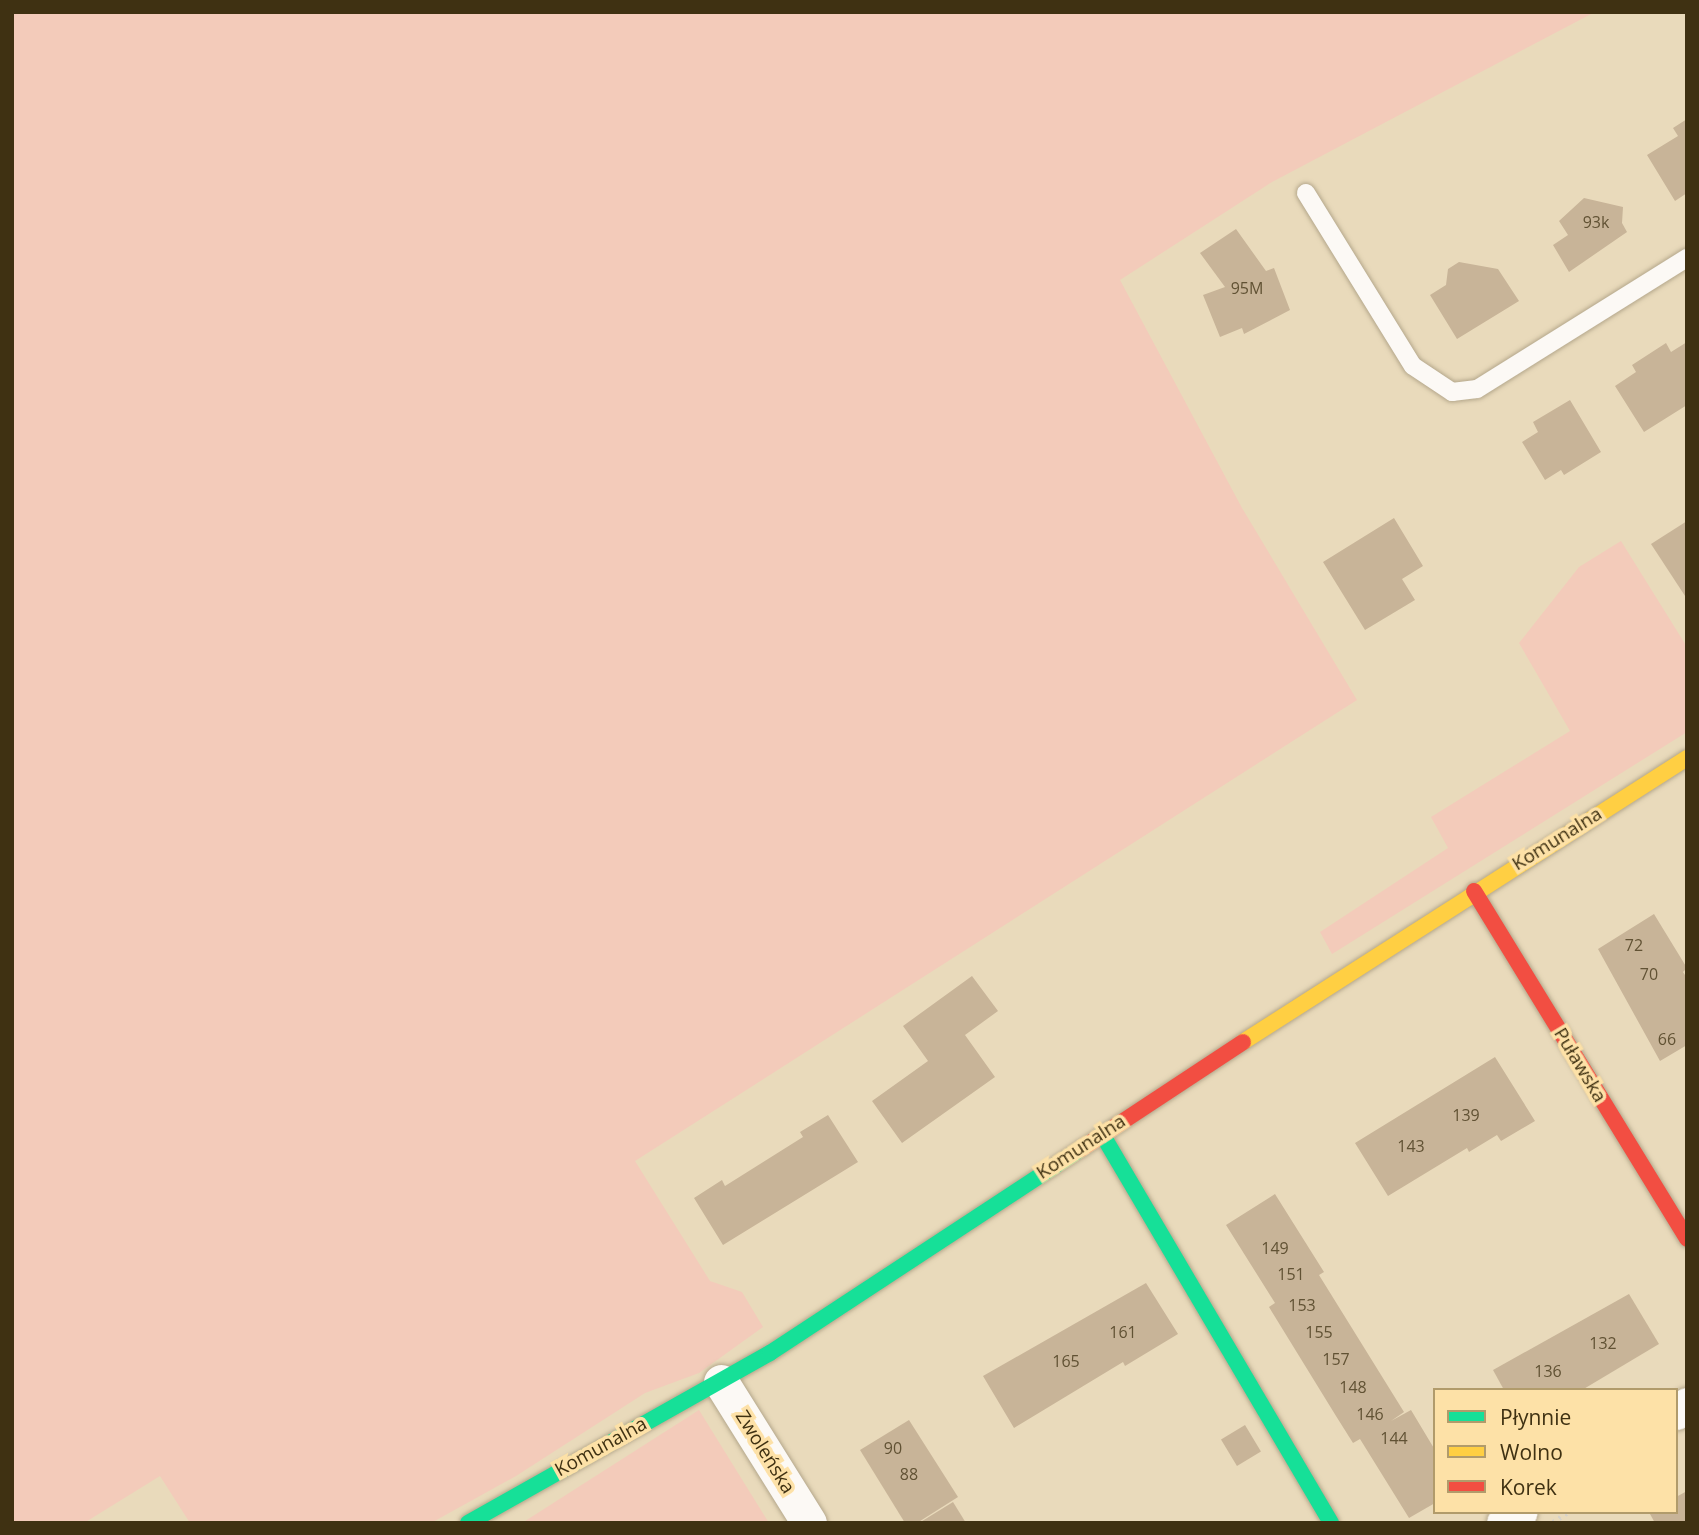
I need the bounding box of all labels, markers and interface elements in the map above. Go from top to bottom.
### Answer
house number: 93k [1583,212,1609,232]
house number: 95M [1231,278,1263,298]
street label: Komunalna [1508,802,1606,876]
house number: 72 [1625,935,1643,955]
house number: 70 [1640,964,1658,984]
street label: Puławska [1549,1024,1611,1106]
house number: 66 [1658,1029,1676,1049]
house number: 139 [1452,1105,1480,1125]
street label: Komunalna [1032,1110,1130,1184]
house number: 143 [1397,1136,1425,1156]
house number: 149 [1261,1238,1289,1258]
house number: 151 [1277,1264,1305,1284]
house number: 153 [1288,1295,1316,1315]
house number: 161 [1109,1322,1137,1342]
house number: 155 [1305,1322,1333,1342]
house number: 132 [1589,1333,1617,1353]
house number: 157 [1322,1349,1350,1369]
house number: 165 [1052,1351,1080,1371]
house number: 136 [1534,1361,1562,1381]
house number: 148 [1339,1377,1367,1397]
legend [1433,1388,1678,1514]
text: Płynnie [1500,1403,1571,1431]
house number: 146 [1356,1404,1384,1424]
street label: Zwoleńska [730,1406,800,1498]
street label: Komunalna [551,1412,651,1482]
house number: 144 [1380,1428,1408,1448]
house number: 90 [884,1438,902,1458]
text: Wolno [1500,1438,1563,1466]
house number: 88 [900,1464,918,1484]
text: Korek [1500,1473,1557,1501]

